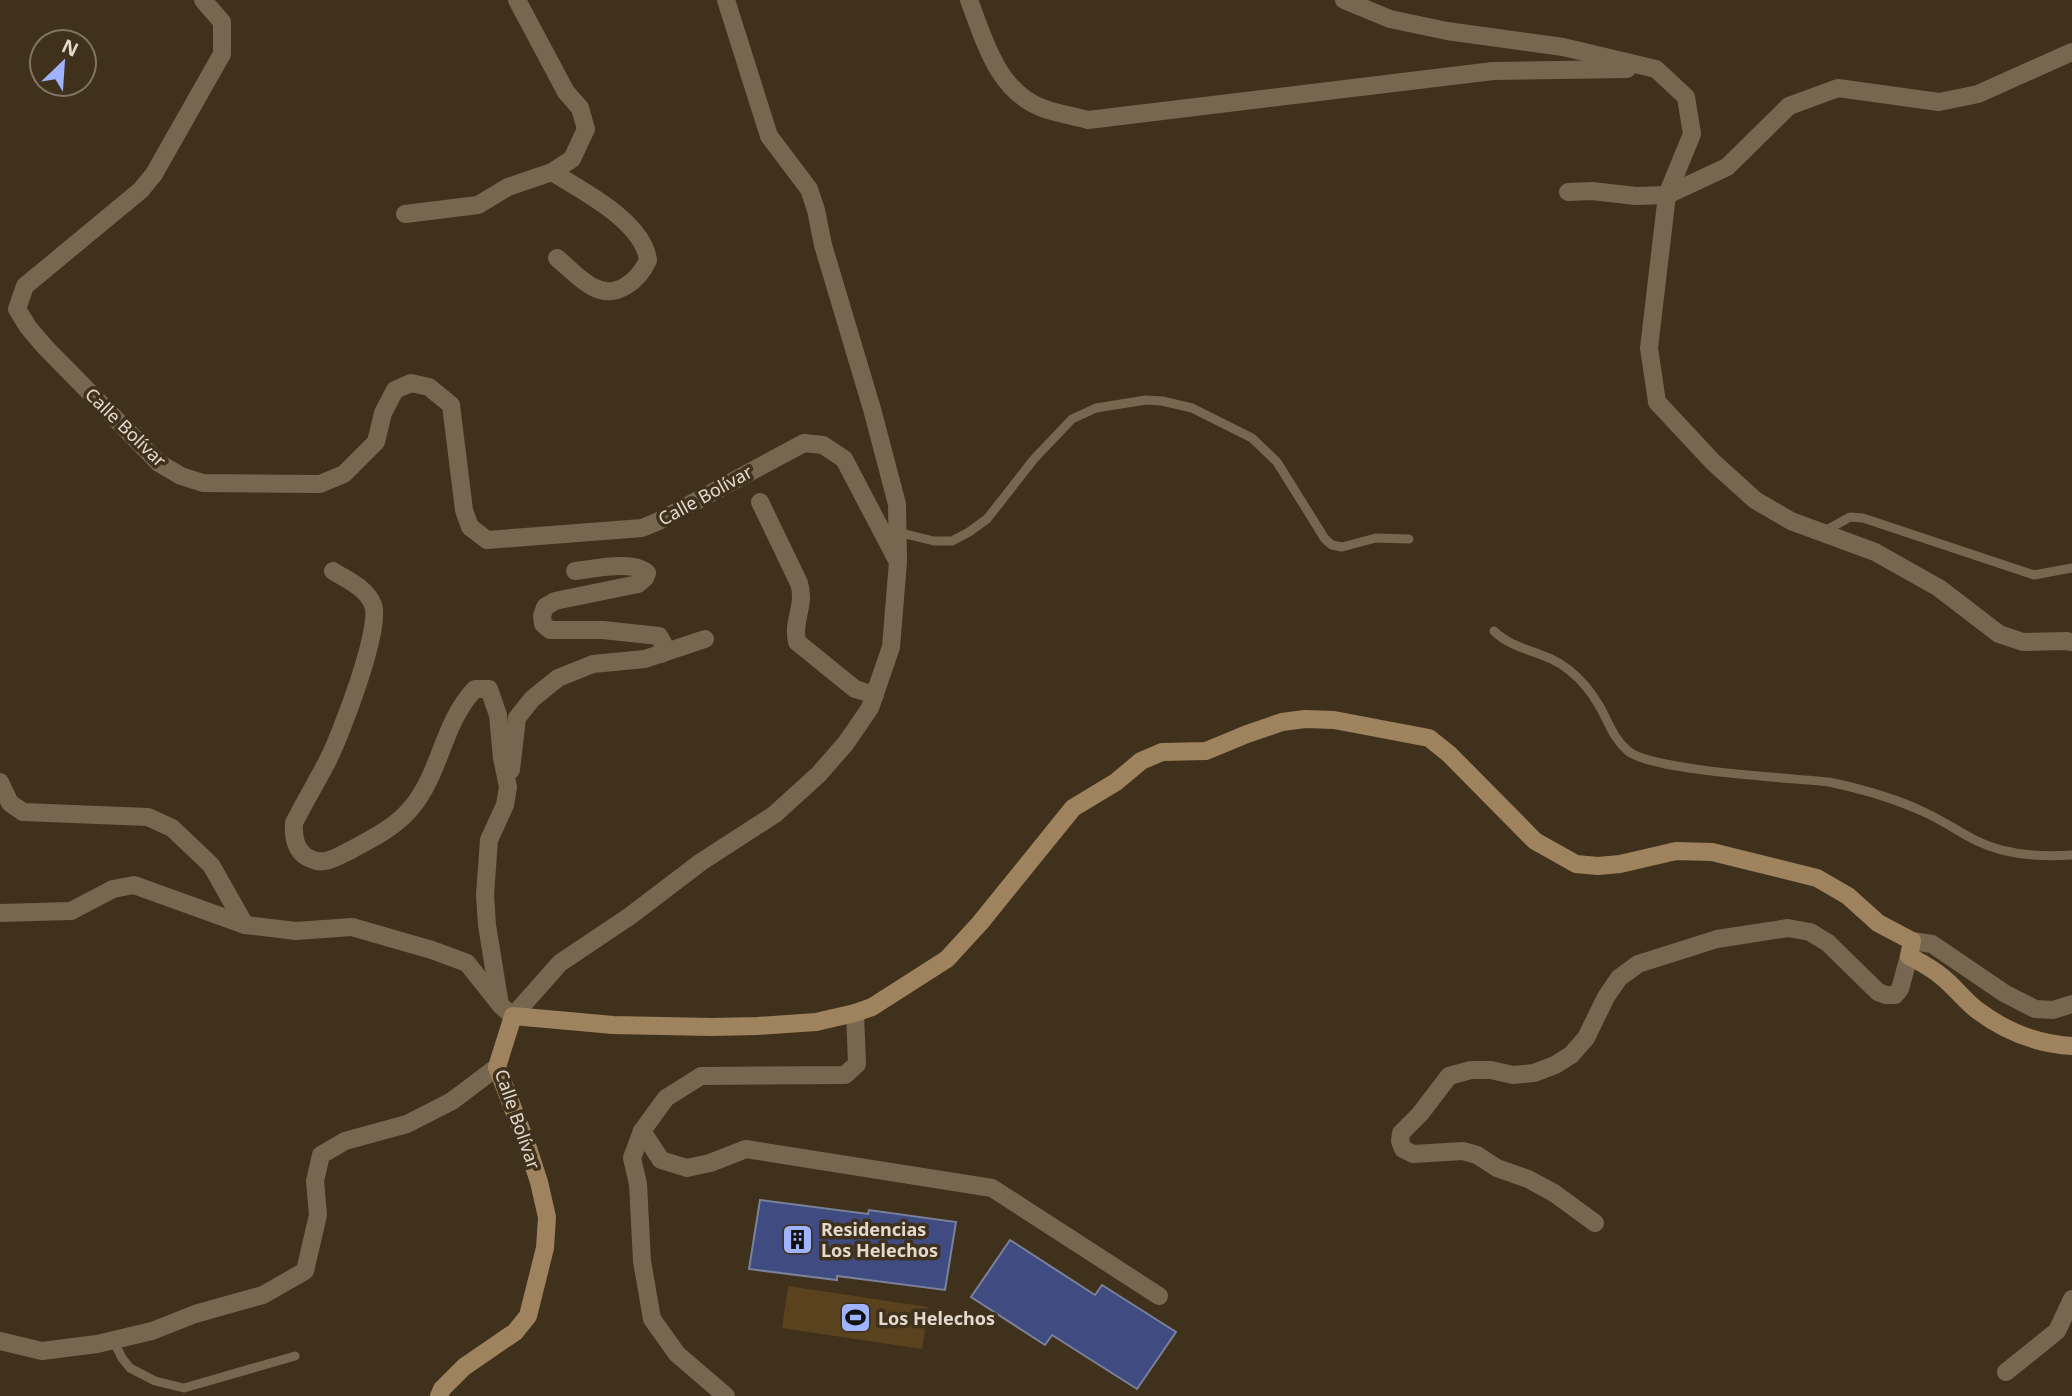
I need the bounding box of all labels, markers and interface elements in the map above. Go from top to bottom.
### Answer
north arrow [28,28,98,98]
text: N [58,33,83,63]
street label: Calle Bolívar [80,382,172,472]
street label: Calle Bolívar [654,459,757,531]
street label: Calle Bolívar [490,1066,546,1173]
place label: Residencias Los Helechos [821,1217,938,1262]
building icon: Residencias Los Helechos [781,1222,815,1256]
sports icon: Los Helechos [838,1301,872,1335]
place label: Los Helechos [878,1306,995,1330]

